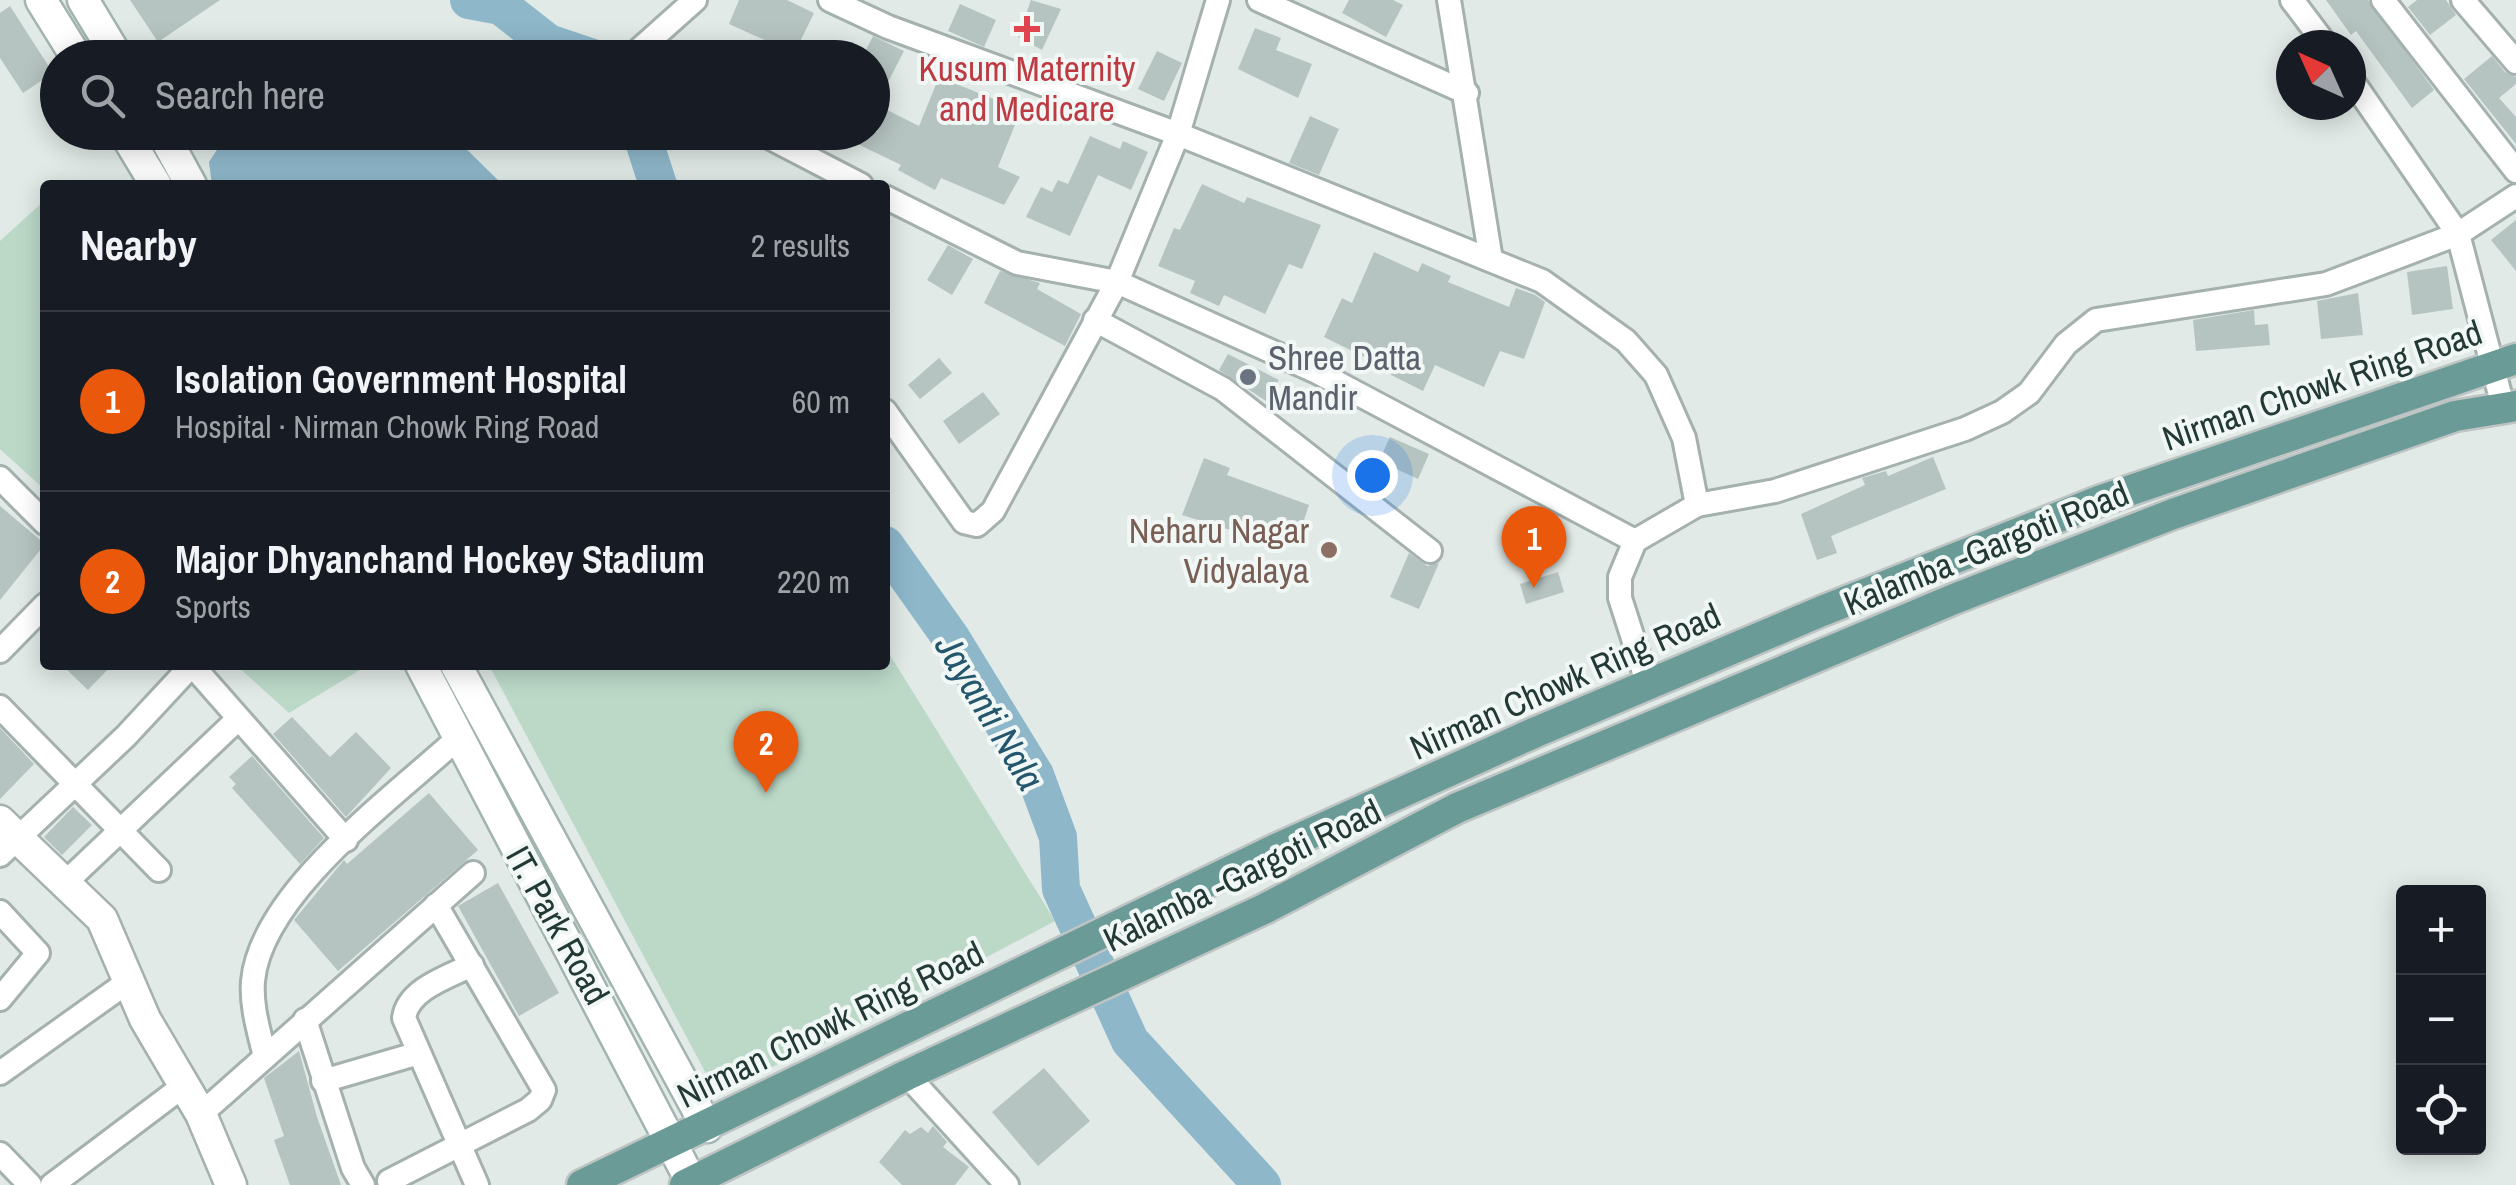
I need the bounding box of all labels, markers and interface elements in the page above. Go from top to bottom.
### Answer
marker: Kusum Maternity and Medicare [1014,16,1040,42]
north arrow [2276,30,2366,120]
search box [40,40,890,150]
place label: Kusum Maternity and Medicare [919,45,1136,132]
icon: search [75,68,130,123]
text: Search here [155,70,325,121]
text: Nearby [80,217,197,273]
text: 2 results [751,224,850,267]
street label: Nirman Chowk Ring Road [2156,308,2488,462]
place label: Shree Datta Mandir [1268,334,1421,421]
text: Isolation Government Hospital [175,354,627,405]
marker: Shree Datta Mandir [1237,366,1259,388]
text: 1 [105,380,120,423]
text: 60 m [792,380,850,423]
text: Hospital · Nirman Chowk Ring Road [175,405,599,448]
your location [1347,450,1398,501]
street label: Kalamba -Gargoti Road [1837,469,2135,627]
pin: 1 [1502,506,1566,588]
place label: Neharu Nagar Vidyalaya [1129,507,1309,594]
text: Major Dhyanchand Hockey Stadium [175,534,705,585]
marker: Neharu Nagar Vidyalaya [1318,539,1340,561]
text: 2 [105,560,120,603]
text: 220 m [777,560,850,603]
text: Sports [175,585,251,628]
street label: Nirman Chowk Ring Road [1402,591,1728,771]
water label: Jayanti Nala [923,624,1056,799]
pin: 2 [734,710,798,793]
street label: Kalamba -Gargoti Road [1095,787,1389,963]
street label: IT. Park Road [495,838,621,1012]
map controls [2396,885,2486,1155]
button: + [2396,885,2486,975]
street label: Nirman Chowk Ring Road [669,929,991,1119]
button: − [2396,975,2486,1065]
button: locate [2396,1065,2486,1155]

